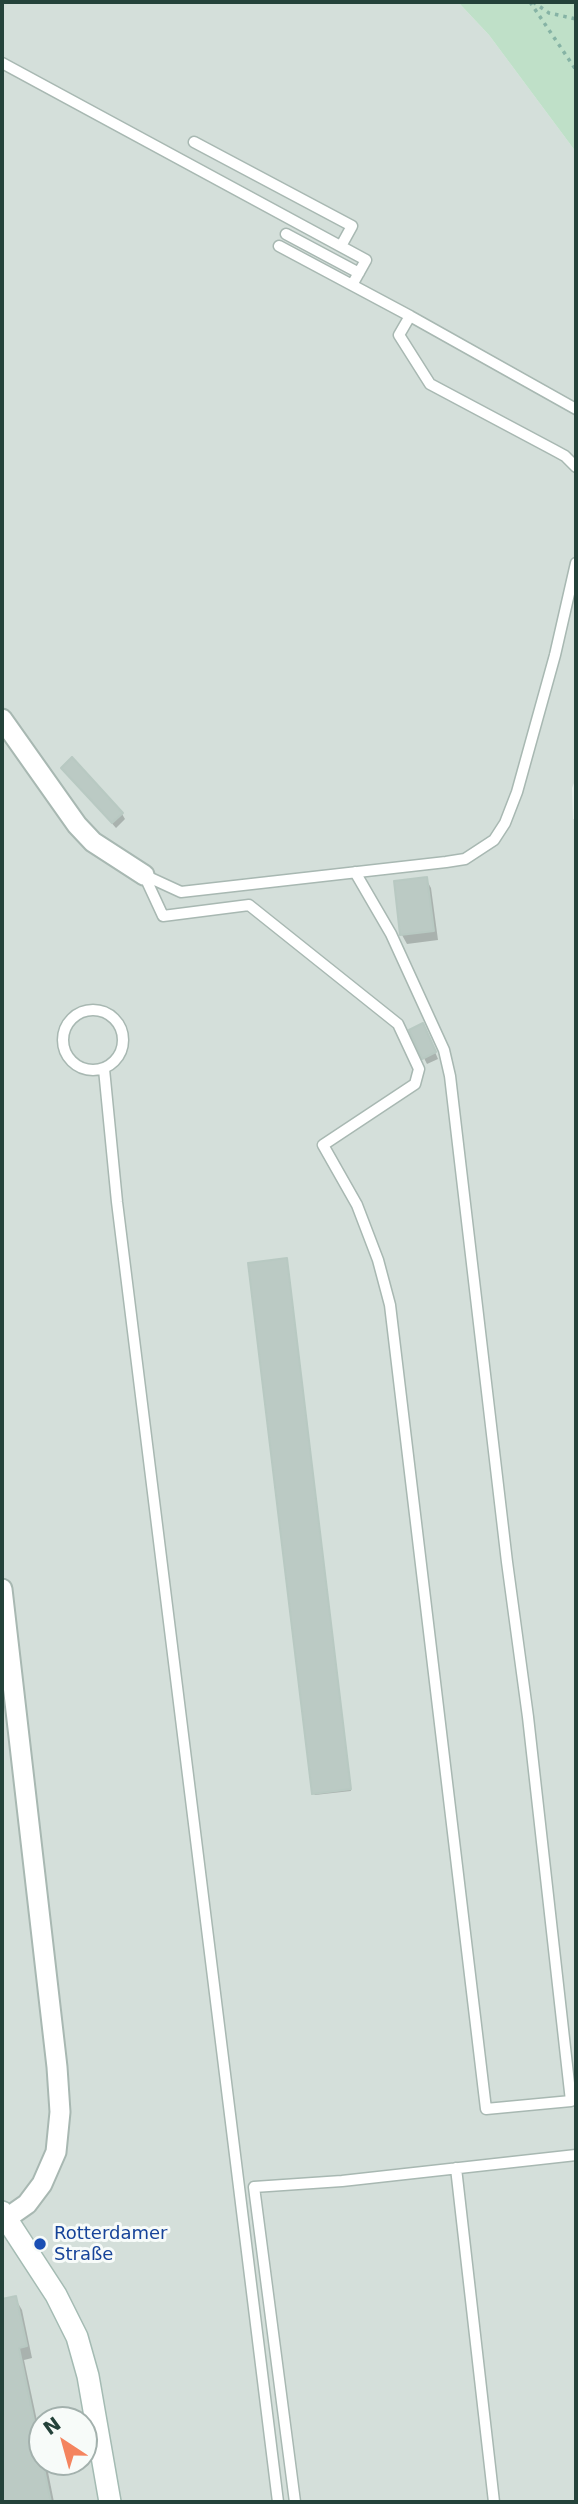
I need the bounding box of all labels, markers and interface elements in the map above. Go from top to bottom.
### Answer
place label: Rotterdamer Straße [54,2223,167,2266]
marker: Rotterdamer Straße [32,2236,48,2252]
north arrow [28,2406,98,2476]
text: N [39,2412,65,2439]

